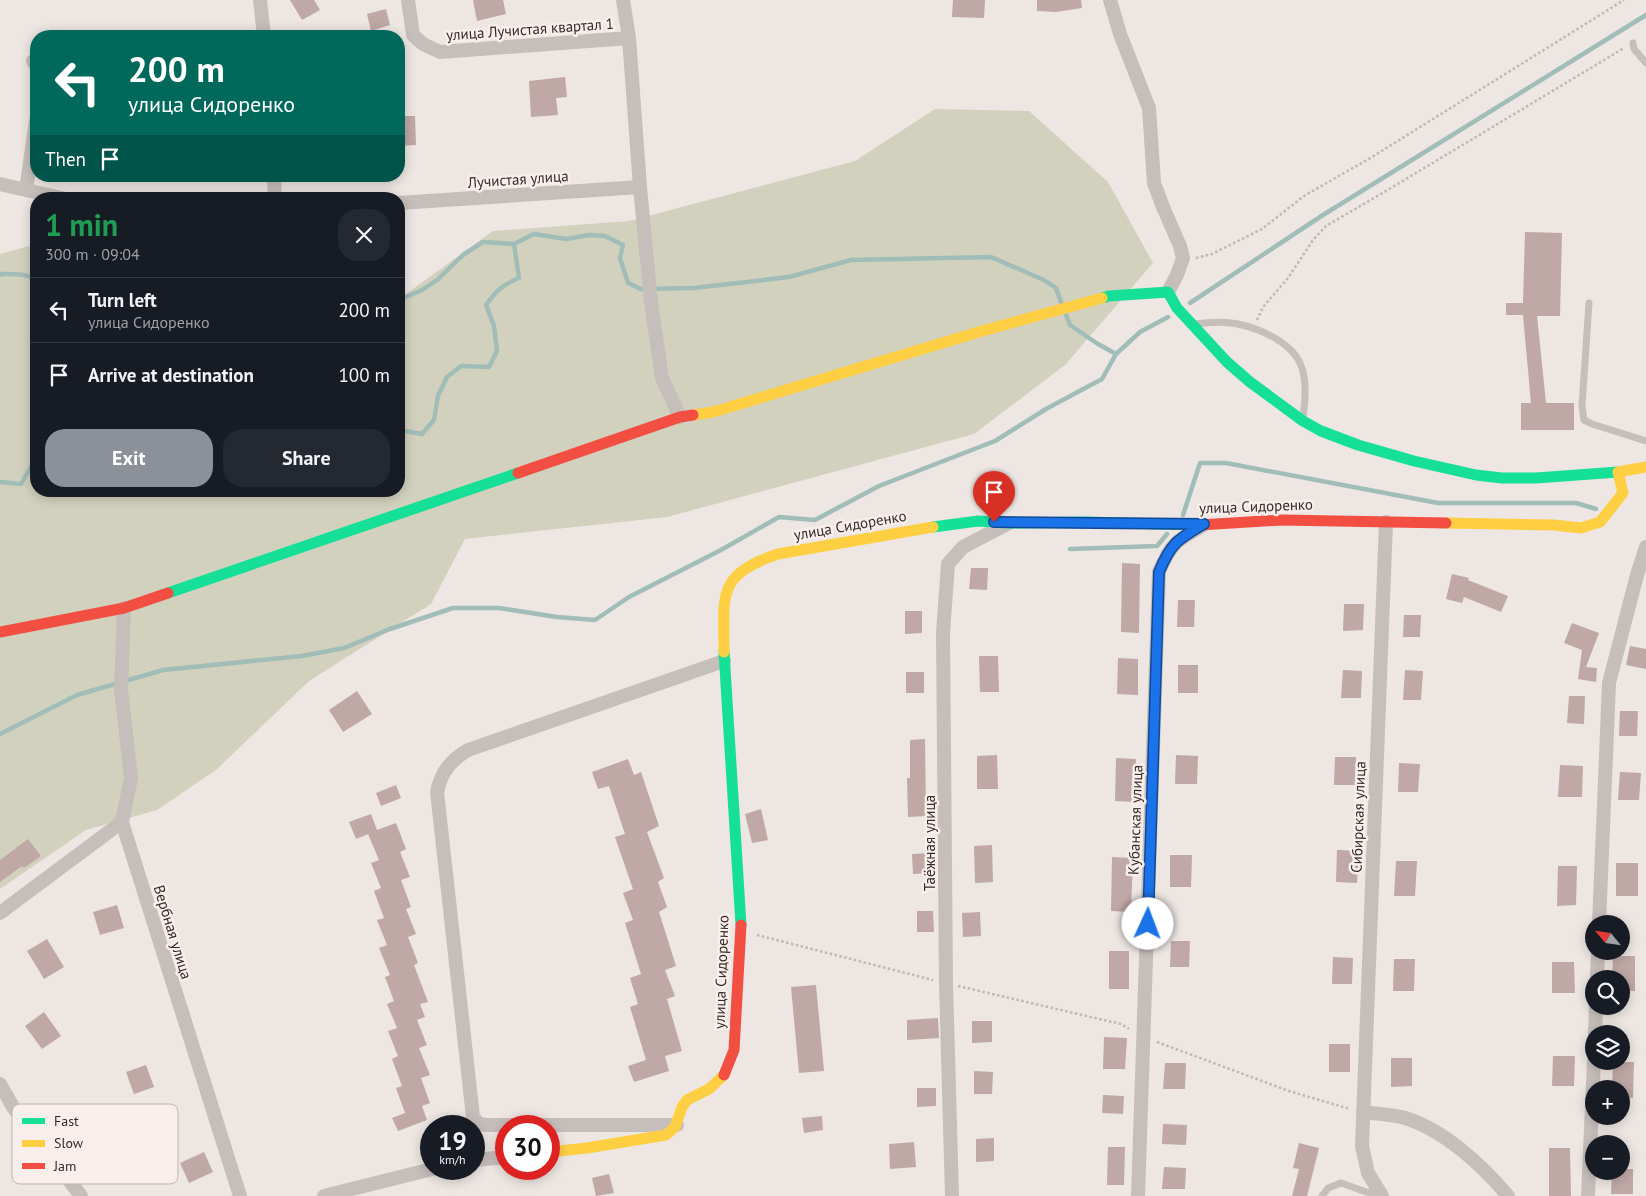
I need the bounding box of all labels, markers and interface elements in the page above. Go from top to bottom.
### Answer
street label: улица Лучистая квартал 1 [445,14,615,44]
text: 200 m [128,46,225,92]
icon: left [45,50,110,115]
text: улица Сидоренко [128,90,295,118]
icon: arrive [96,145,124,173]
text: Then [45,147,86,171]
street label: Лучистая улица [466,166,569,192]
text: 1 min [45,205,118,244]
button: close [338,209,390,261]
text: 300 m · 09:04 [45,244,140,264]
text: Turn left [88,288,157,312]
icon: left [45,296,73,324]
text: 200 m [338,298,390,322]
text: улица Сидоренко [88,312,210,332]
icon: arrive [45,361,73,389]
text: Arrive at destination [88,363,254,387]
text: 100 m [338,363,390,387]
button: Exit [45,429,213,487]
button: Share [223,429,390,487]
pin [973,471,1015,522]
icon: arrive [980,478,1008,506]
street label: улица Сидоренко [1199,495,1313,517]
street label: улица Сидоренко [792,506,908,544]
street label: Сибирская улица [1347,761,1369,873]
street label: Кубанская улица [1124,764,1146,876]
street label: Таёжная улица [920,795,939,891]
street label: Вербная улица [150,883,196,981]
position arrow [1121,897,1173,949]
street label: улица Сидоренко [710,915,732,1029]
north arrow [1585,915,1630,960]
map controls [1585,915,1630,1180]
button: search [1585,970,1630,1015]
button: layers [1585,1025,1630,1070]
button: + [1585,1080,1630,1125]
legend [12,1104,178,1184]
text: Fast [54,1112,79,1130]
speed limit sign: 30 [495,1115,560,1180]
text: 19 [438,1125,467,1157]
text: Slow [54,1134,84,1152]
button: − [1585,1135,1630,1180]
text: km/h [439,1152,466,1167]
text: Jam [53,1157,76,1175]

